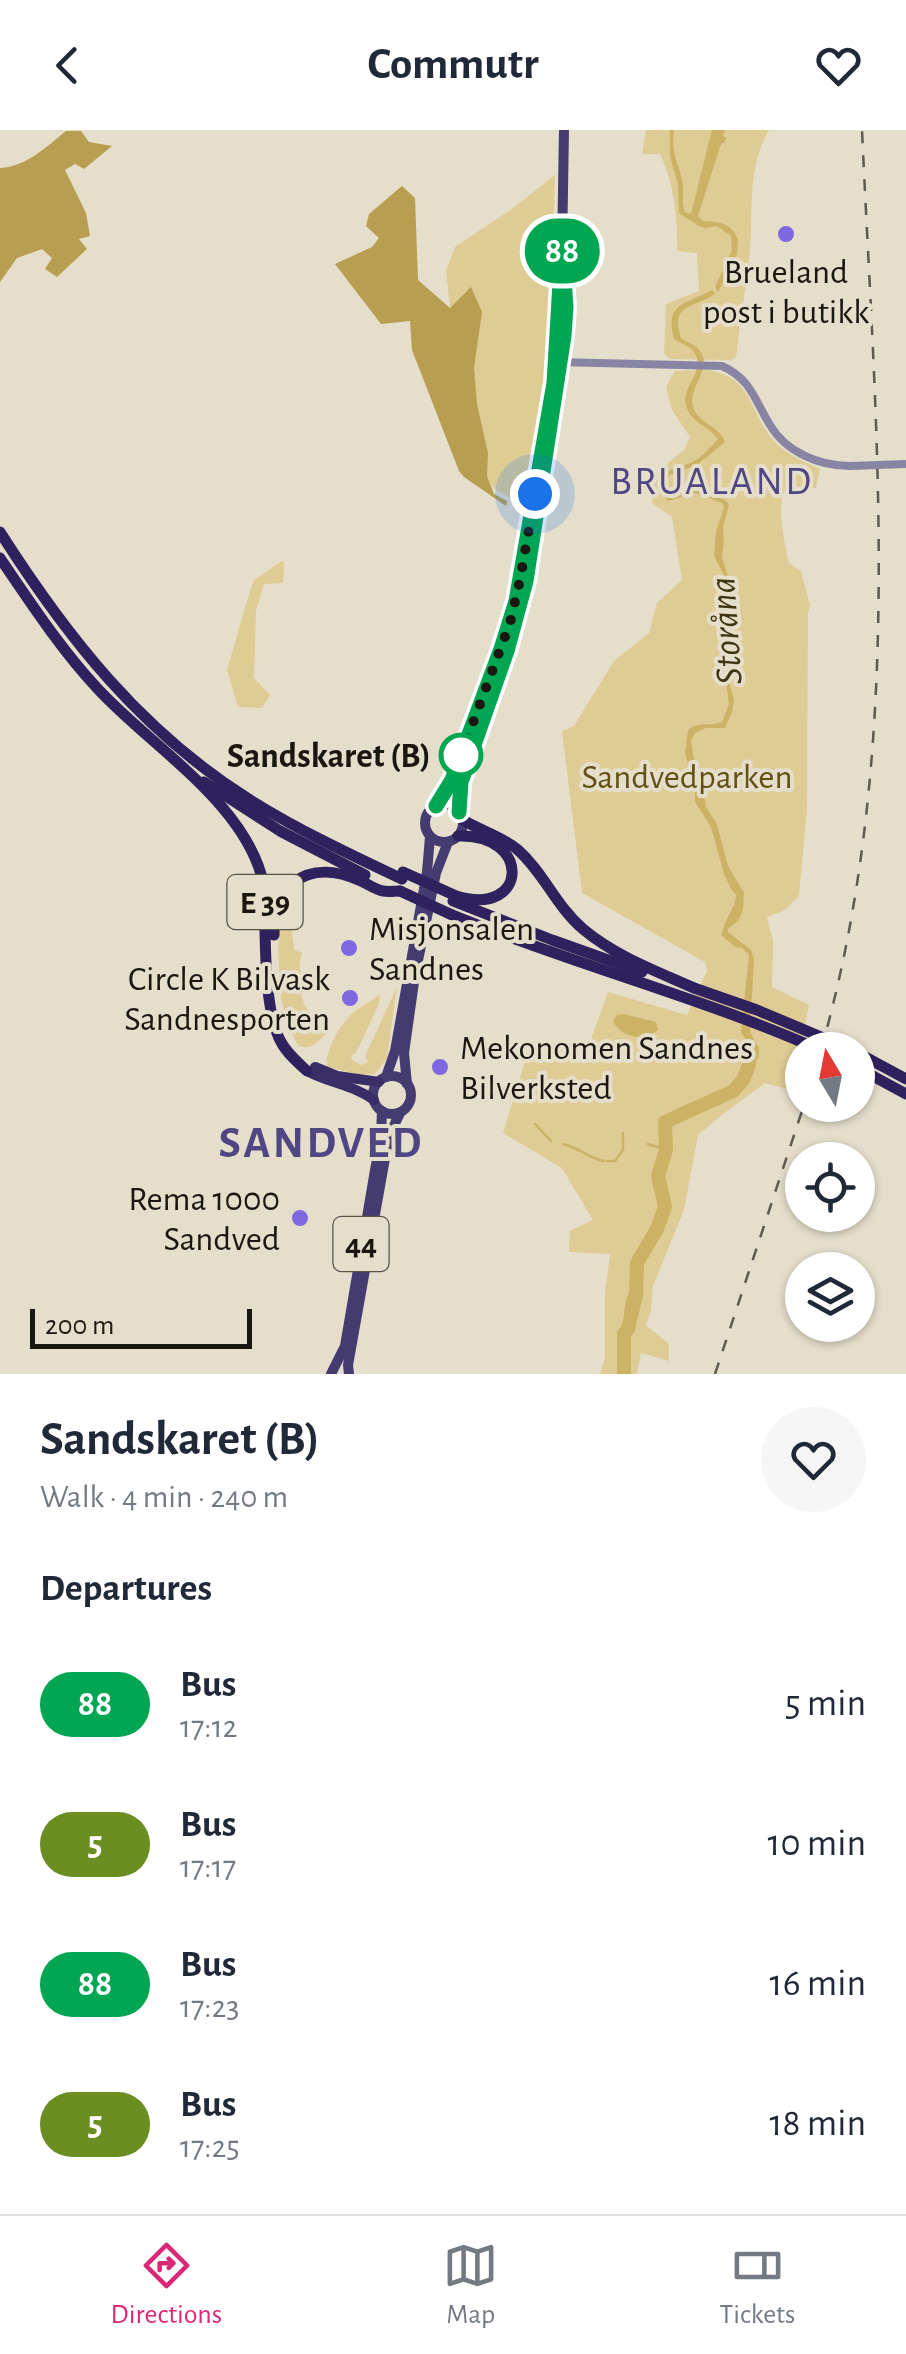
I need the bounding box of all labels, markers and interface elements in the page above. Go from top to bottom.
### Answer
icon: back [40,38,95,93]
icon: heart [811,38,866,93]
text: Commutr [367,42,539,87]
line badge: 88 [517,218,607,284]
marker: Brueland post i butikk [775,223,797,245]
text: 88 [545,234,579,269]
place label: Brueland post i butikk [703,255,869,330]
district label: BRUALAND [610,462,814,502]
your location [510,469,560,519]
water label: Storåna [704,576,750,686]
marker: Sandskaret (B) [440,734,482,776]
place label: Sandskaret (B) [227,739,431,774]
park label: Sandvedparken [582,760,792,795]
road number: E 39 [228,875,302,929]
place label: Misjonsalen Sandnes [369,912,534,987]
marker: Misjonsalen Sandnes [338,937,360,959]
place label: Circle K Bilvask Sandnesporten [124,962,330,1037]
marker: Circle K Bilvask Sandnesporten [339,987,361,1009]
place label: Mekonomen Sandnes Bilverksted [460,1031,753,1106]
north arrow [785,1032,875,1122]
map controls [785,1032,875,1342]
marker: Mekonomen Sandnes Bilverksted [429,1056,451,1078]
district label: SANDVED [218,1121,424,1166]
button: locate [785,1142,875,1232]
place label: Rema 1000 Sandved [128,1182,280,1257]
marker: Rema 1000 Sandved [289,1207,311,1229]
road number: 44 [334,1217,388,1271]
button: layers [785,1252,875,1342]
scale bar [30,1304,252,1348]
text: 200 m [45,1312,114,1340]
button: heart [761,1407,866,1512]
text: Sandskaret (B) [40,1416,320,1464]
text: Walk · 4 min · 240 m [40,1481,288,1513]
text: Departures [40,1570,212,1608]
text: Bus [180,1666,236,1704]
text: 5 min [785,1685,866,1723]
text: 88 [78,1687,112,1722]
text: 17:12 [180,1711,237,1743]
text: Bus [180,1806,236,1844]
text: 10 min [767,1825,866,1863]
text: 5 [87,1827,103,1862]
text: 17:17 [180,1851,236,1883]
text: Bus [180,1946,236,1984]
text: 16 min [770,1965,866,2003]
text: 88 [78,1967,112,2002]
text: 17:23 [180,1991,239,2023]
text: Bus [180,2086,236,2124]
text: 18 min [769,2105,866,2143]
text: 5 [87,2107,103,2142]
text: 17:25 [180,2131,240,2163]
tab: Directions [111,2238,222,2332]
tab: Map [443,2238,498,2332]
tab: Tickets [720,2238,795,2332]

